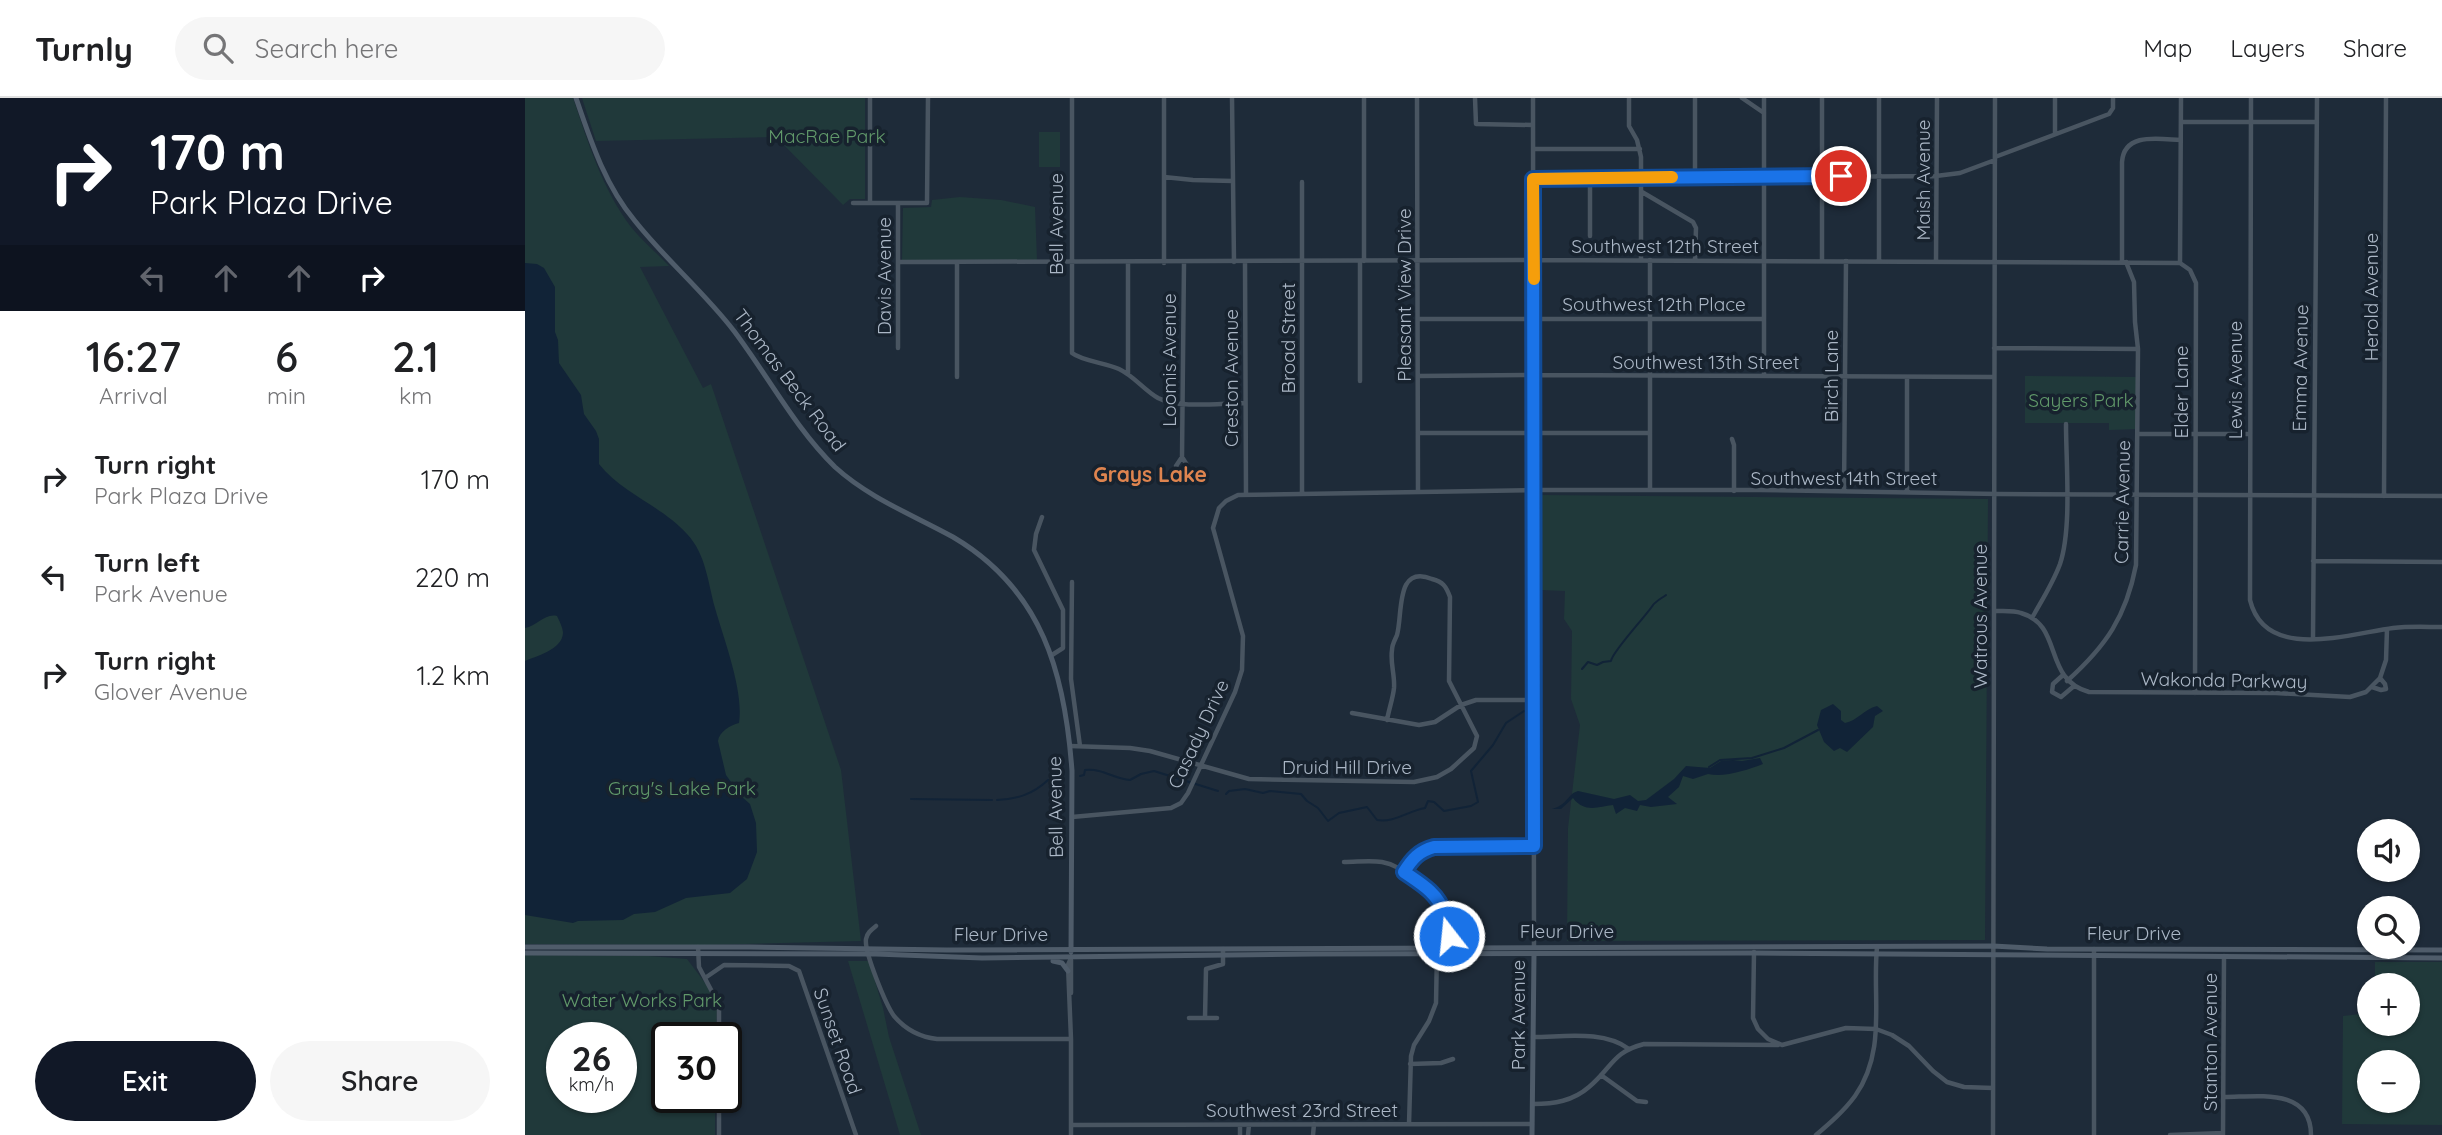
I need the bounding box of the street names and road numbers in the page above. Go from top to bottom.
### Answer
street label: Maish Avenue [1911,119,1935,241]
street label: Bell Avenue [1044,173,1068,275]
street label: Pleasant View Drive [1392,208,1416,382]
street label: Davis Avenue [872,217,896,335]
street label: Herold Avenue [2359,233,2383,361]
street label: Southwest 12th Street [1571,234,1759,258]
street label: Broad Street [1276,283,1300,393]
street label: Southwest 12th Place [1562,292,1746,316]
street label: Loomis Avenue [1157,293,1181,427]
street label: Thomas Beck Road [729,304,851,456]
street label: Emma Avenue [2287,304,2313,432]
street label: Creston Avenue [1219,309,1243,447]
street label: Lewis Avenue [2223,321,2247,439]
street label: Birch Lane [1819,330,1843,422]
street label: Elder Lane [2169,345,2193,439]
street label: Southwest 13th Street [1612,350,1800,374]
street label: Carrie Avenue [2109,440,2135,564]
street label: Southwest 14th Street [1751,466,1937,490]
street label: Watrous Avenue [1968,544,1992,688]
street label: Wakonda Parkway [2140,667,2308,693]
street label: Casady Drive [1162,676,1234,792]
street label: Druid Hill Drive [1282,755,1412,779]
street label: Bell Avenue [1042,756,1068,858]
street label: Fleur Drive [1520,919,1614,943]
street label: Fleur Drive [2087,921,2181,945]
street label: Fleur Drive [954,922,1048,946]
street label: Park Avenue [1506,960,1530,1070]
street label: Stanton Avenue [2198,973,2222,1111]
street label: Sunset Road [809,985,867,1097]
street label: Southwest 23rd Street [1206,1098,1398,1122]

